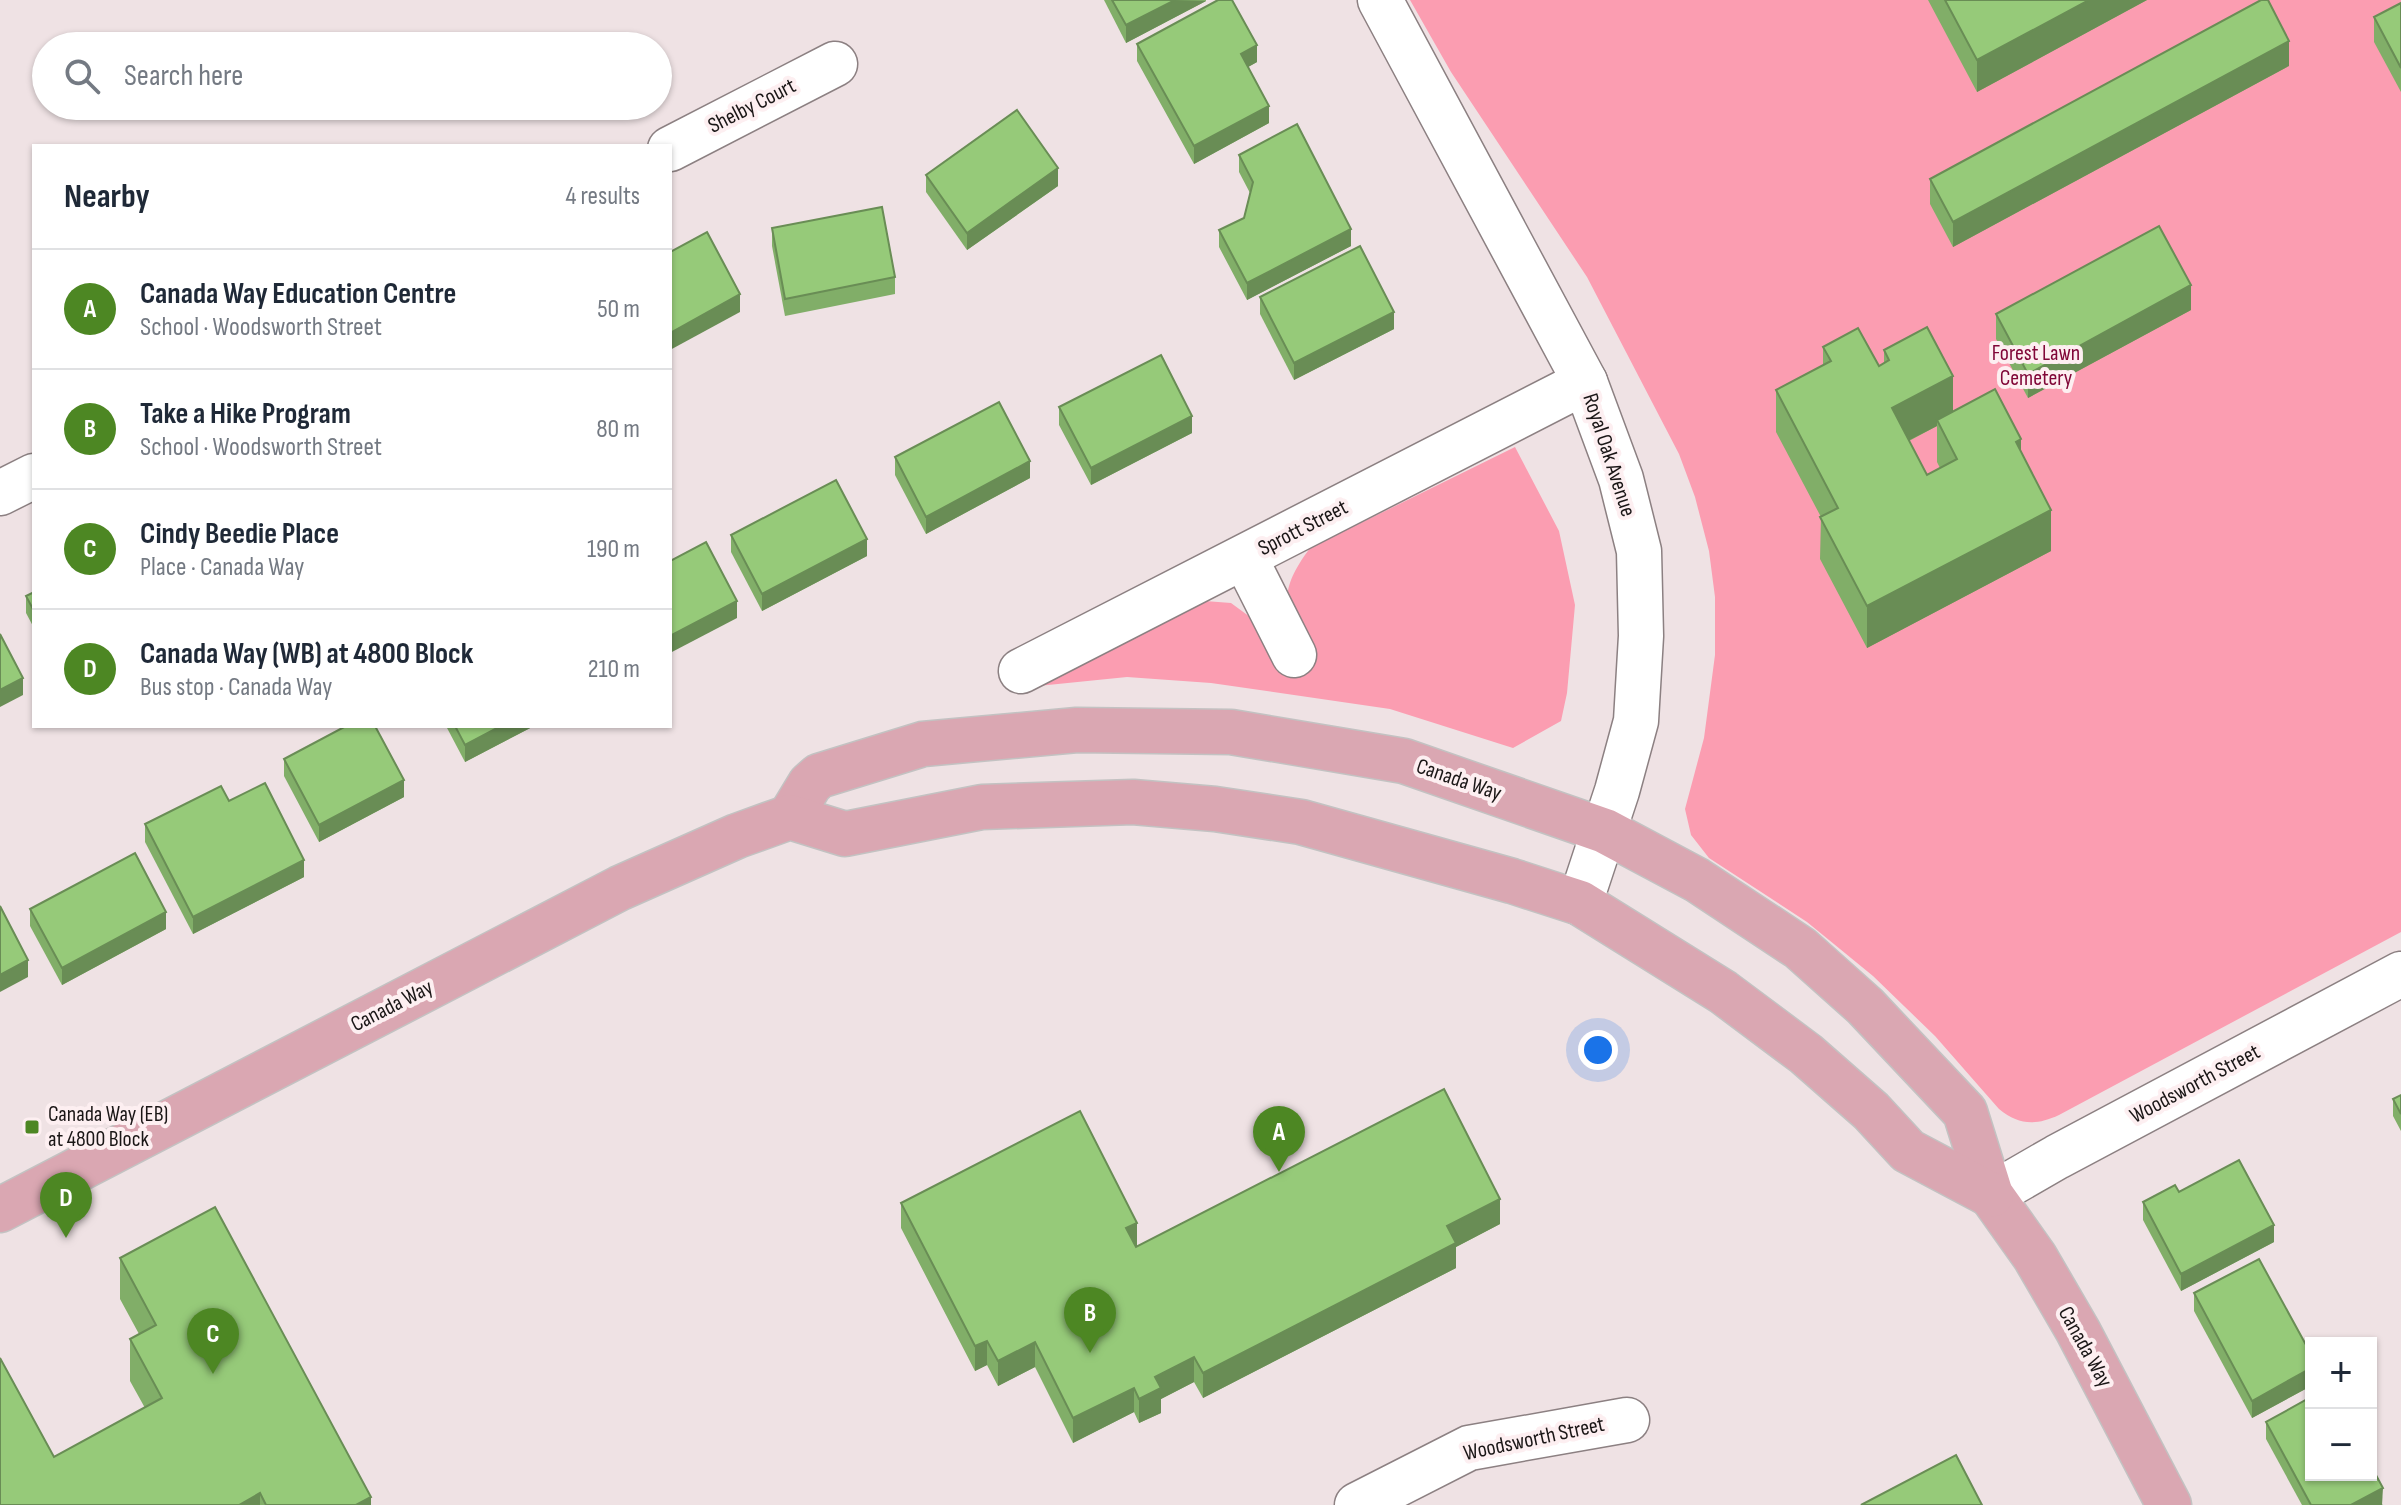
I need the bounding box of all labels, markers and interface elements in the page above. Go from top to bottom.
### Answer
search box [32,32,672,120]
icon: search [60,54,104,98]
text: Search here [124,58,243,94]
street label: Shelby Court [704,72,801,140]
text: Nearby [64,176,150,217]
text: 4 results [565,181,640,212]
text: Canada Way Education Centre [140,276,456,312]
text: A [84,294,96,325]
text: 50 m [597,294,640,325]
text: School · Woodsworth Street [140,312,382,343]
park label: Forest Lawn Cemetery [1992,340,2080,392]
street label: Royal Oak Avenue [1576,390,1642,520]
text: Take a Hike Program [140,396,351,432]
text: B [84,414,96,445]
text: 80 m [596,414,640,445]
text: School · Woodsworth Street [140,432,382,463]
street label: Sprott Street [1254,494,1353,562]
text: Cindy Beedie Place [140,516,339,552]
text: C [83,534,97,565]
text: 190 m [587,534,640,565]
text: Place · Canada Way [140,552,304,583]
text: Canada Way (WB) at 4800 Block [140,636,473,672]
text: D [83,654,97,685]
text: 210 m [588,654,640,685]
text: Bus stop · Canada Way [140,672,332,703]
street label: Canada Way [1413,753,1506,807]
street label: Canada Way [347,974,438,1038]
your location [1578,1030,1618,1070]
street label: Woodsworth Street [2125,1038,2265,1130]
place label: Canada Way (EB) at 4800 Block [48,1101,168,1153]
pin: A [1253,1106,1305,1172]
marker: Canada Way (EB) at 4800 Block [23,1118,41,1136]
pin: D [40,1172,92,1238]
pin: B [1064,1287,1116,1353]
street label: Canada Way [2052,1302,2118,1393]
pin: C [187,1308,239,1374]
map controls [2305,1337,2377,1481]
button: + [2305,1337,2377,1409]
button: − [2305,1409,2377,1481]
street label: Woodsworth Street [1461,1411,1607,1467]

